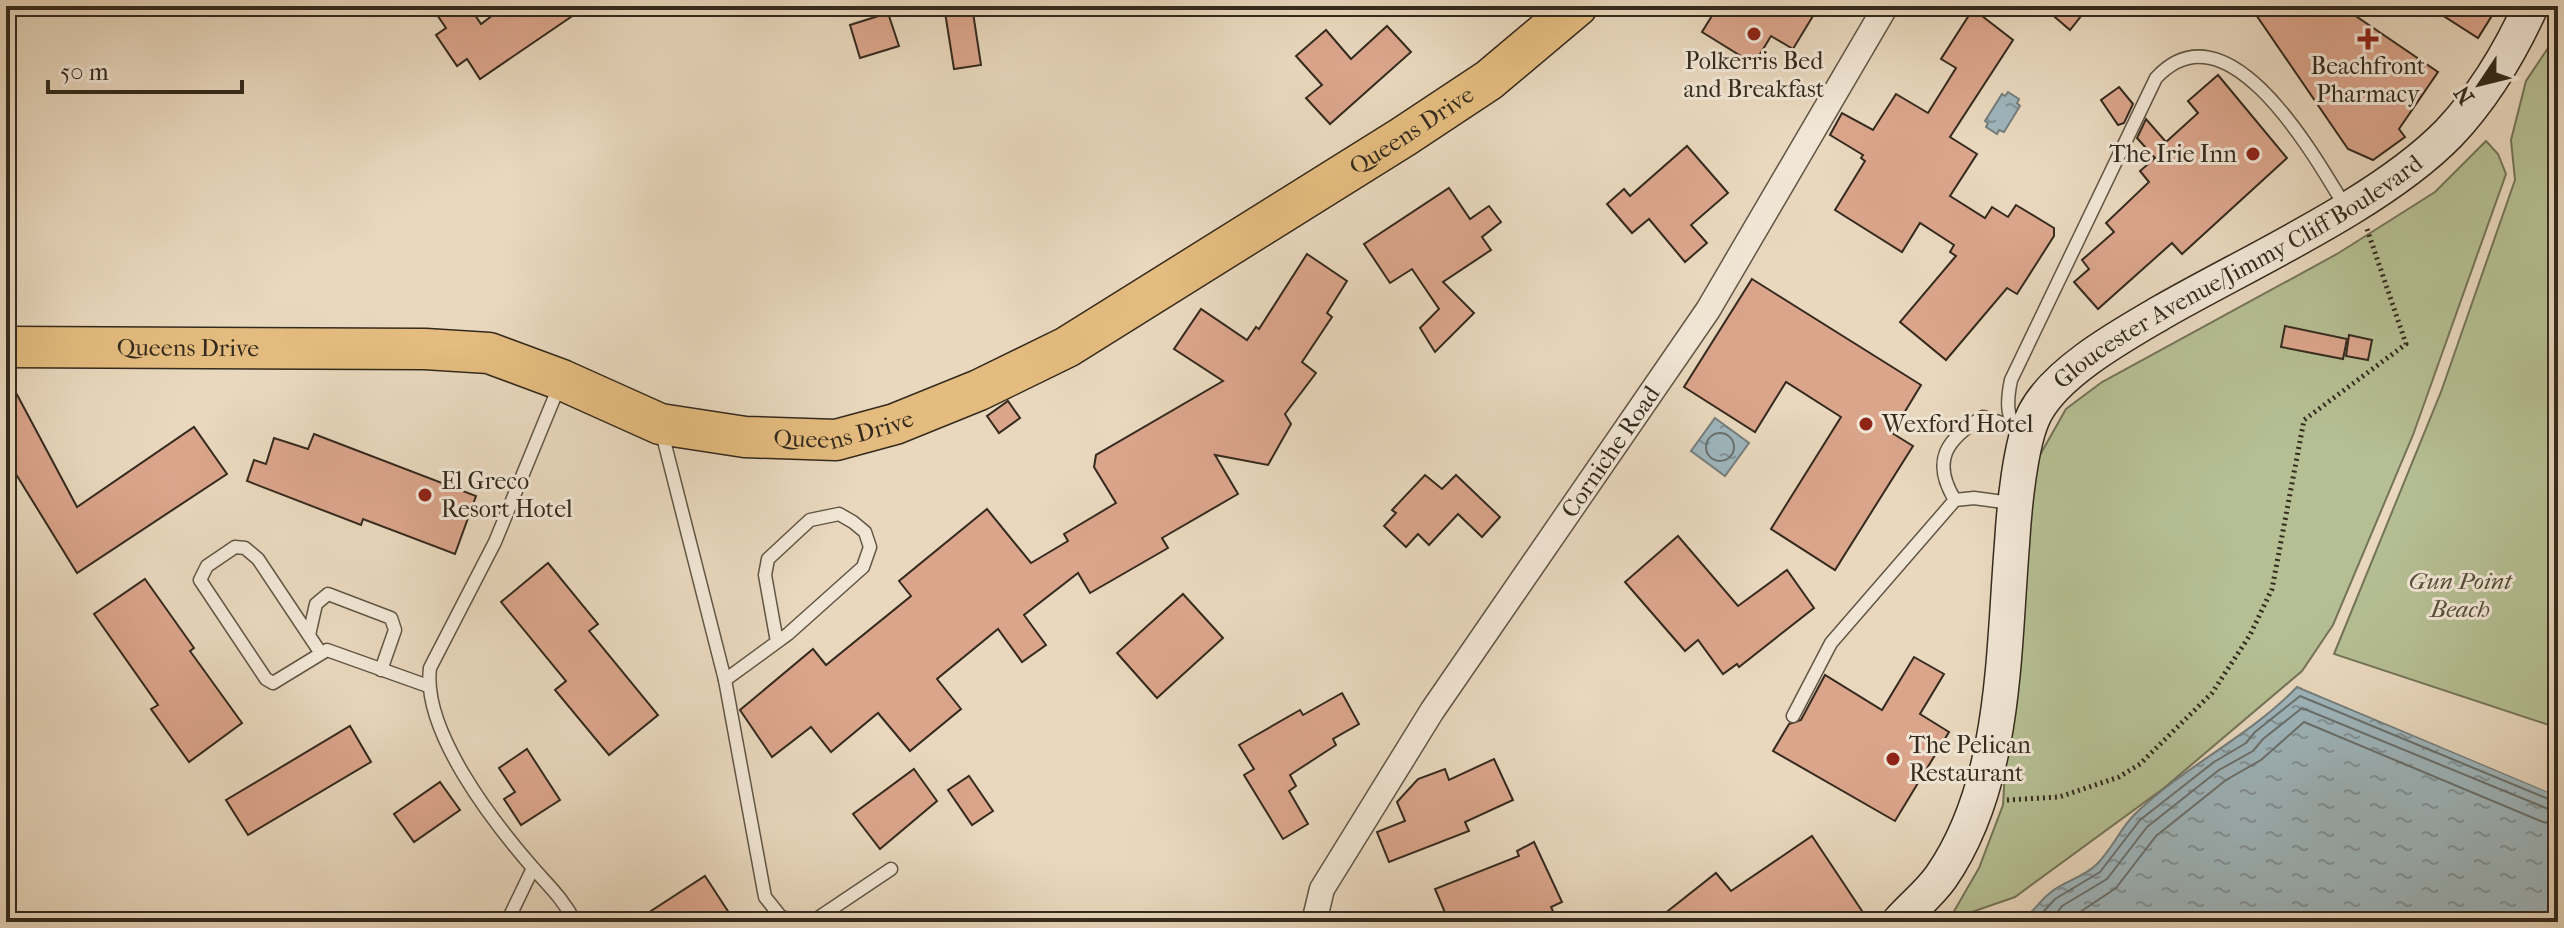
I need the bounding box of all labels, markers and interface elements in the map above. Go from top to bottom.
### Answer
marker: Polkerris Bed and Breakfast [1745,25,1763,43]
marker: Beachfront Pharmacy [2359,30,2377,48]
scale bar [48,44,242,94]
north arrow [2440,44,2520,124]
place label: Polkerris Bed and Breakfast [1684,47,1825,103]
place label: Beachfront Pharmacy [2311,52,2426,108]
text: 50 m [60,58,109,86]
street label: Queens Drive [1344,80,1479,181]
text: N [2449,80,2480,109]
place label: The Irie Inn [2109,140,2237,168]
marker: The Irie Inn [2244,145,2262,163]
street label: Gloucester Avenue/Jimmy Cliff Boulevard [2048,148,2429,394]
street label: Queens Drive [117,334,259,362]
street label: Corniche Road [1555,380,1666,523]
street label: Queens Drive [773,404,918,455]
place label: Wexford Hotel [1881,410,2034,438]
marker: Wexford Hotel [1857,415,1875,433]
place label: El Greco Resort Hotel [441,467,573,523]
marker: El Greco Resort Hotel [416,486,434,504]
park label: Gun Point Beach [2409,567,2513,623]
place label: The Pelican Restaurant [1909,731,2031,787]
marker: The Pelican Restaurant [1884,750,1902,768]

